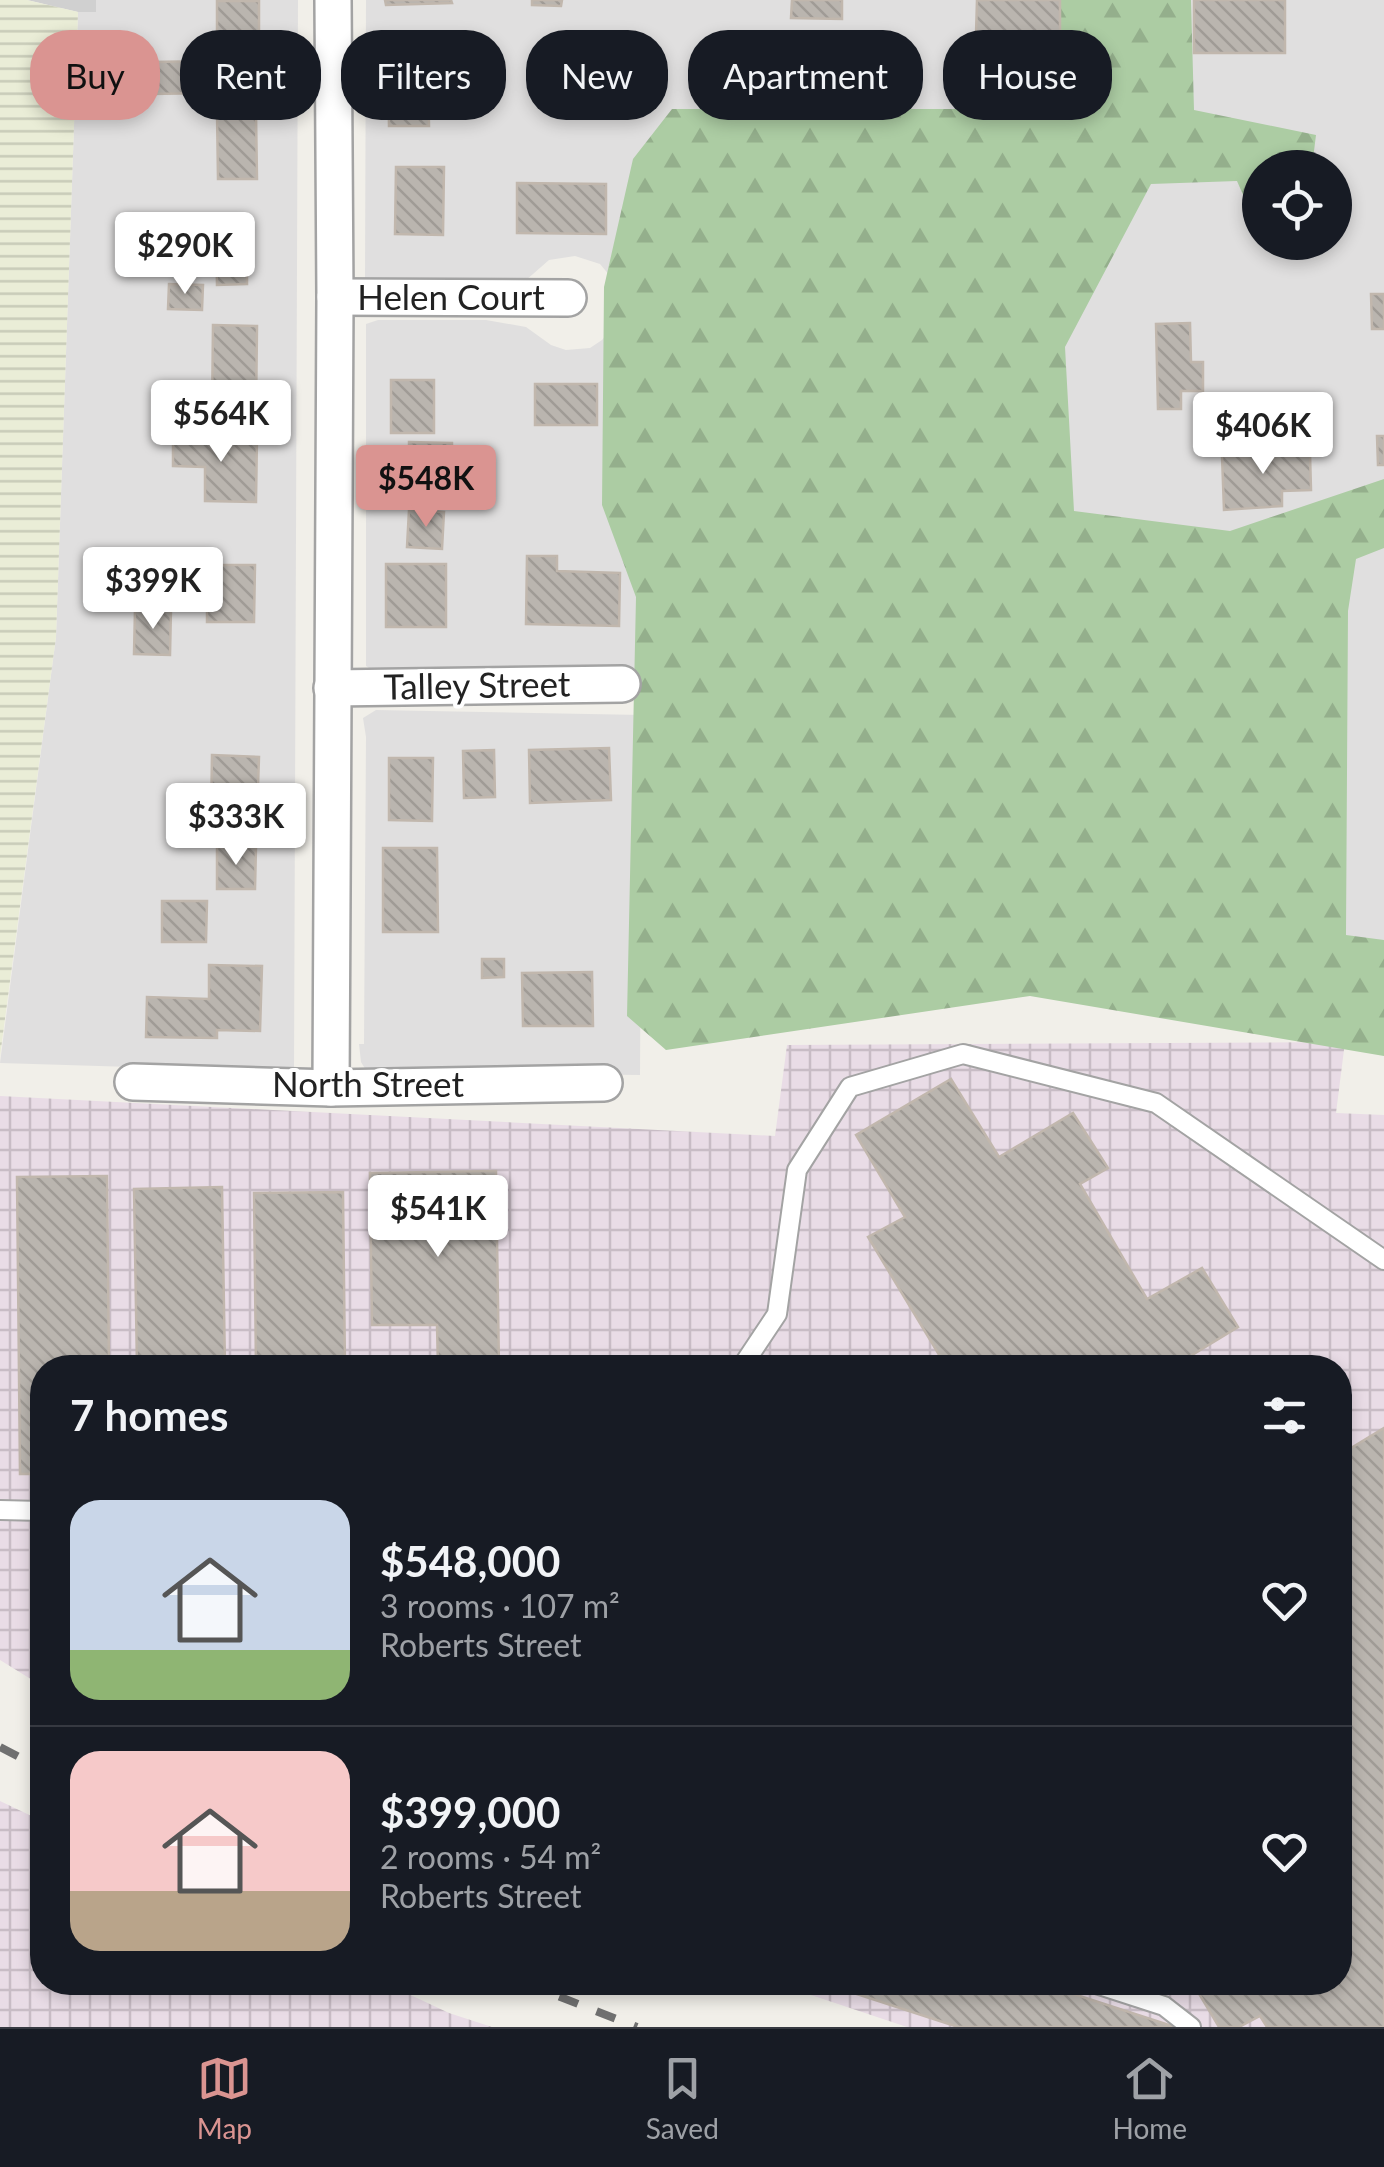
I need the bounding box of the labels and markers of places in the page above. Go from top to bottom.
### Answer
pin: $290K [115,212,255,297]
pin: $564K [151,380,291,465]
pin: $406K [1193,392,1333,477]
pin: $548K [356,445,496,530]
pin: $399K [83,547,223,632]
pin: $333K [166,783,306,868]
pin: $541K [368,1175,508,1260]

